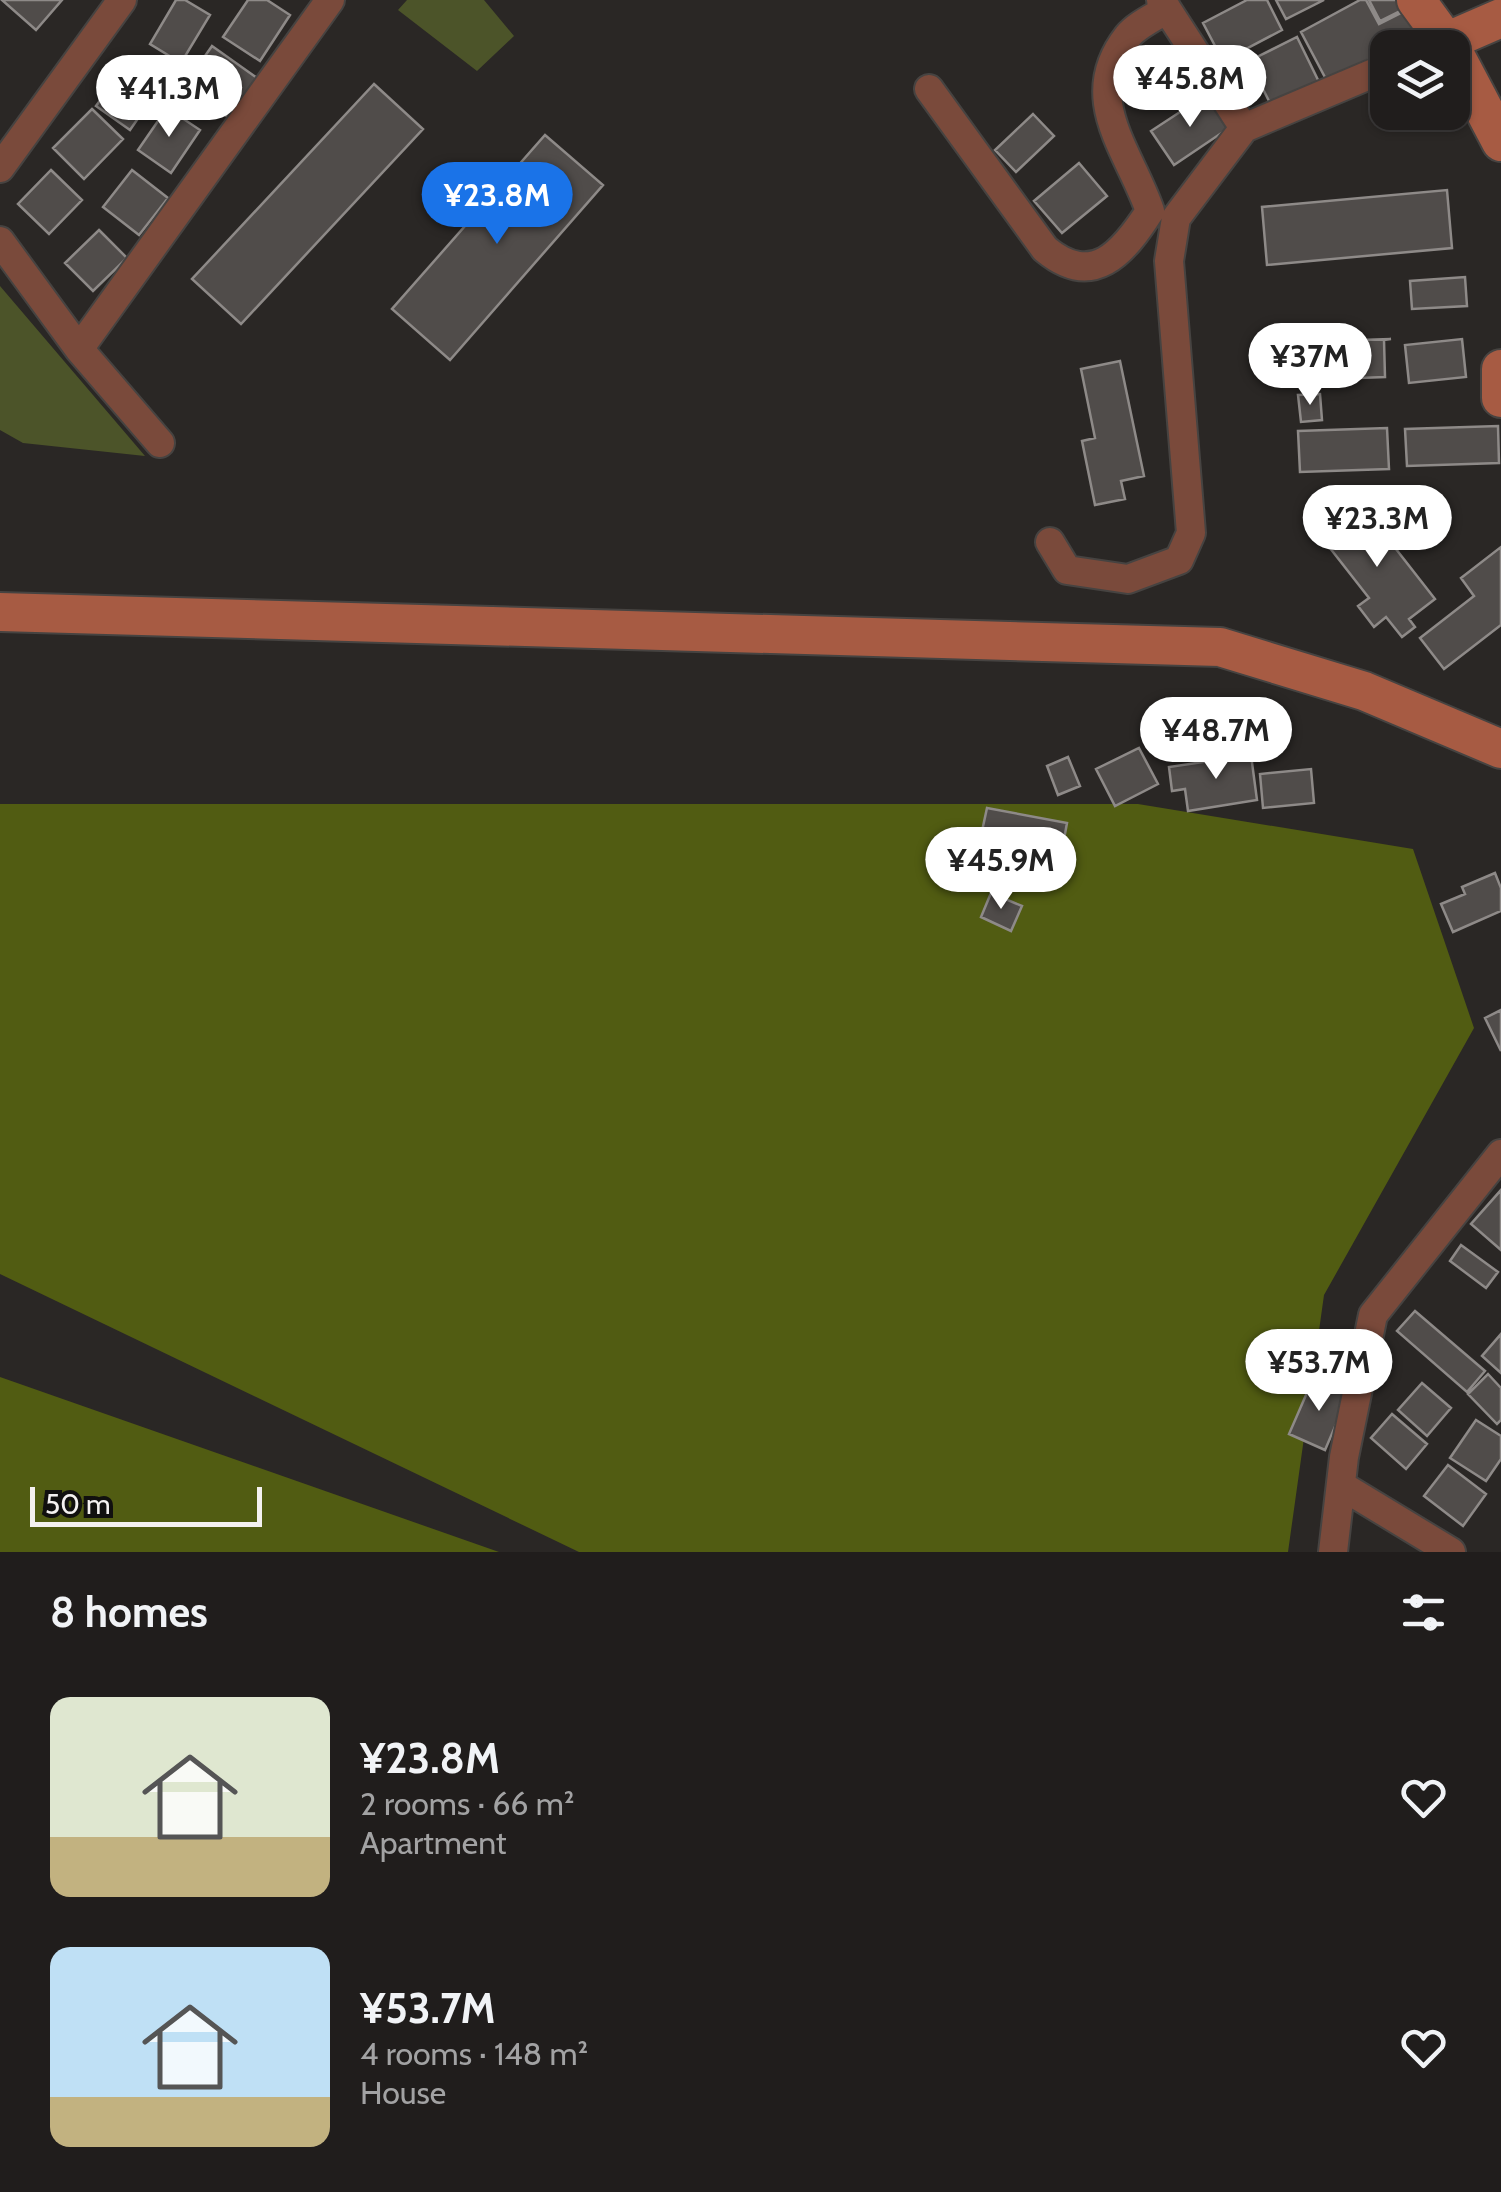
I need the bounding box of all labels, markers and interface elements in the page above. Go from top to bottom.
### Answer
map controls [1370,30,1470,130]
button: layers [1370,30,1470,130]
pin: ¥45.8M [1109,45,1271,130]
pin: ¥41.3M [88,55,250,140]
text: ¥45.8M [1135,58,1245,97]
text: ¥41.3M [118,68,220,107]
pin: ¥23.8M [416,162,578,247]
text: ¥23.8M [444,175,550,214]
pin: ¥37M [1251,323,1369,408]
text: ¥37M [1271,336,1349,375]
pin: ¥23.3M [1296,485,1458,570]
text: ¥23.3M [1325,498,1429,537]
pin: ¥48.7M [1135,697,1297,782]
text: ¥48.7M [1162,710,1270,749]
pin: ¥45.9M [920,827,1082,912]
text: ¥45.9M [947,840,1055,879]
pin: ¥53.7M [1238,1329,1400,1414]
text: ¥53.7M [1267,1342,1371,1381]
scale bar [30,1482,262,1526]
text: 50 m [45,1487,111,1521]
icon: filters [1396,1585,1451,1640]
text: 8 homes [50,1586,208,1638]
text: ¥23.8M [360,1732,500,1784]
icon: home [130,1737,250,1857]
icon: heart [1396,1770,1451,1825]
text: 2 rooms · 66 m² [360,1784,574,1823]
text: Apartment [360,1823,507,1862]
text: ¥53.7M [360,1982,495,2034]
icon: home [130,1987,250,2107]
icon: heart [1396,2020,1451,2075]
text: 4 rooms · 148 m² [360,2034,588,2073]
text: House [360,2073,446,2112]

